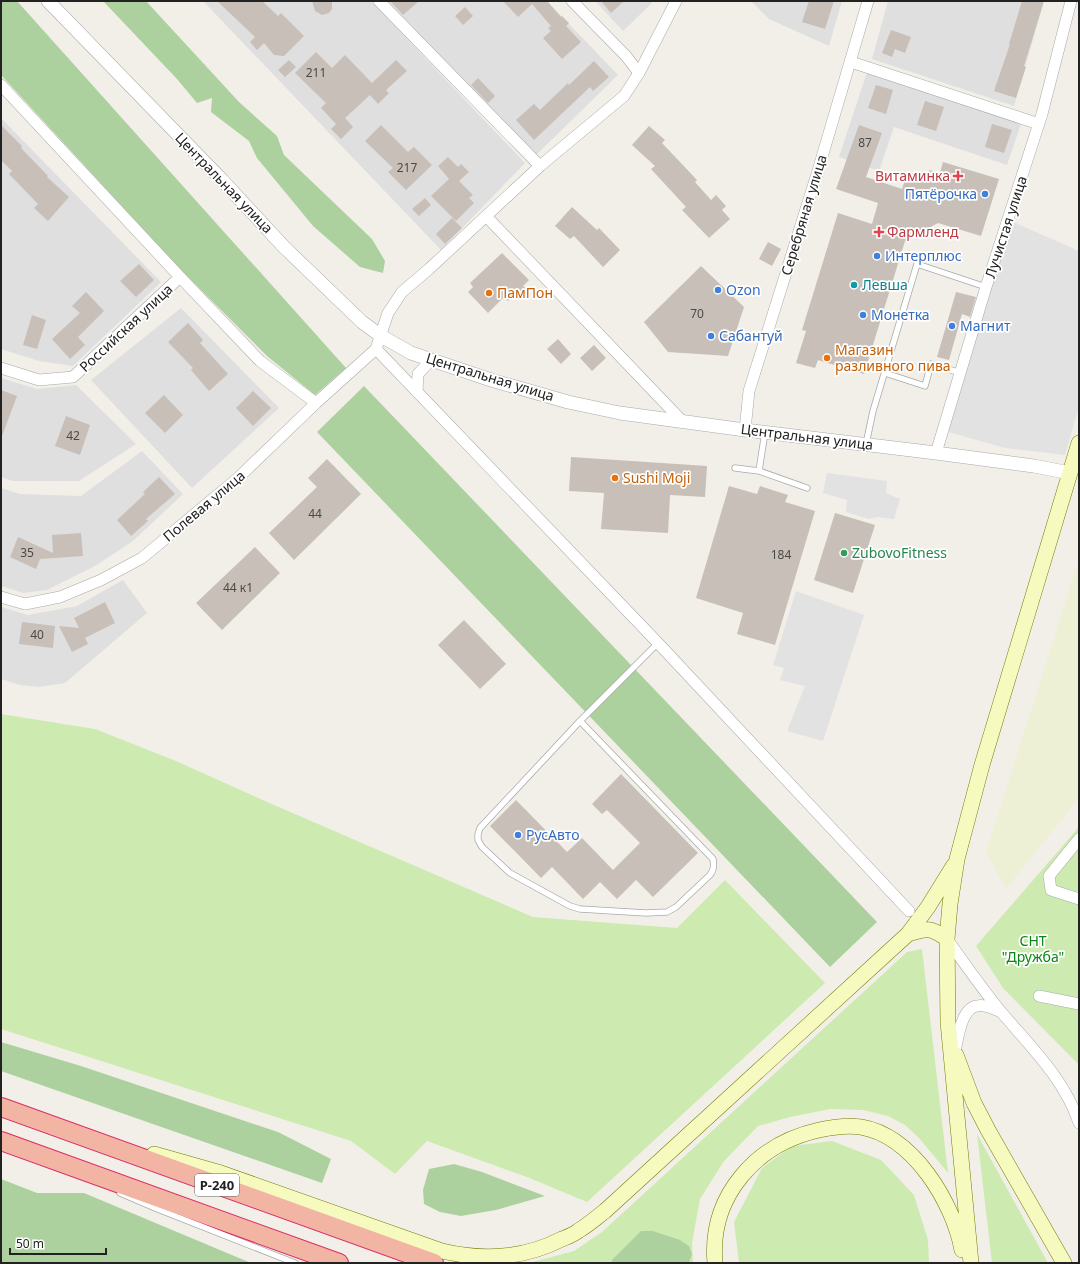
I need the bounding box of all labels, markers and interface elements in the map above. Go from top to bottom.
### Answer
house number: 211 [306,64,326,81]
street label: Центральная улица [171,128,277,237]
house number: 87 [858,134,872,151]
street label: Серебряная улица [776,152,831,278]
house number: 217 [397,159,417,176]
place label: Витаминка [875,166,950,185]
marker: Витаминка [953,171,963,181]
street label: Лучистая улица [980,173,1031,280]
place label: Пятёрочка [905,184,977,203]
marker: Пятёрочка [980,189,990,199]
place label: Фармленд [887,222,959,241]
marker: Фармленд [874,227,884,237]
place label: Интерплюс [885,246,962,265]
marker: Интерплюс [872,251,882,261]
place label: Левша [862,275,908,294]
street label: Российская улица [75,279,176,376]
place label: Ozon [726,280,761,299]
marker: Левша [849,280,859,290]
place label: ПамПон [497,283,553,302]
marker: Ozon [713,285,723,295]
marker: ПамПон [484,288,494,298]
house number: 70 [690,305,704,322]
place label: Монетка [871,305,930,324]
marker: Монетка [858,310,868,320]
place label: Магнит [960,316,1011,335]
marker: Магнит [947,321,957,331]
place label: Сабантуй [719,326,783,345]
marker: Сабантуй [706,331,716,341]
place label: Магазин разливного пива [835,340,951,375]
street label: Центральная улица [424,348,557,405]
marker: Магазин разливного пива [822,353,832,363]
street label: Центральная улица [740,419,874,454]
house number: 42 [66,427,80,444]
street label: Полевая улица [159,466,249,546]
place label: Sushi Moji [623,468,690,487]
marker: Sushi Moji [610,473,620,483]
house number: 44 [308,505,322,522]
place label: ZubovoFitness [852,543,947,562]
house number: 35 [20,544,34,561]
house number: 184 [771,546,791,563]
marker: ZubovoFitness [839,548,849,558]
house number: 44 к1 [223,579,253,596]
house number: 40 [30,626,44,643]
place label: РусАвто [526,825,579,844]
marker: РусАвто [513,830,523,840]
park label: СНТ "Дружба" [1002,931,1064,966]
road number: Р-240 [195,1174,239,1196]
scale bar [10,1230,106,1256]
text: 50 m [16,1235,44,1252]

